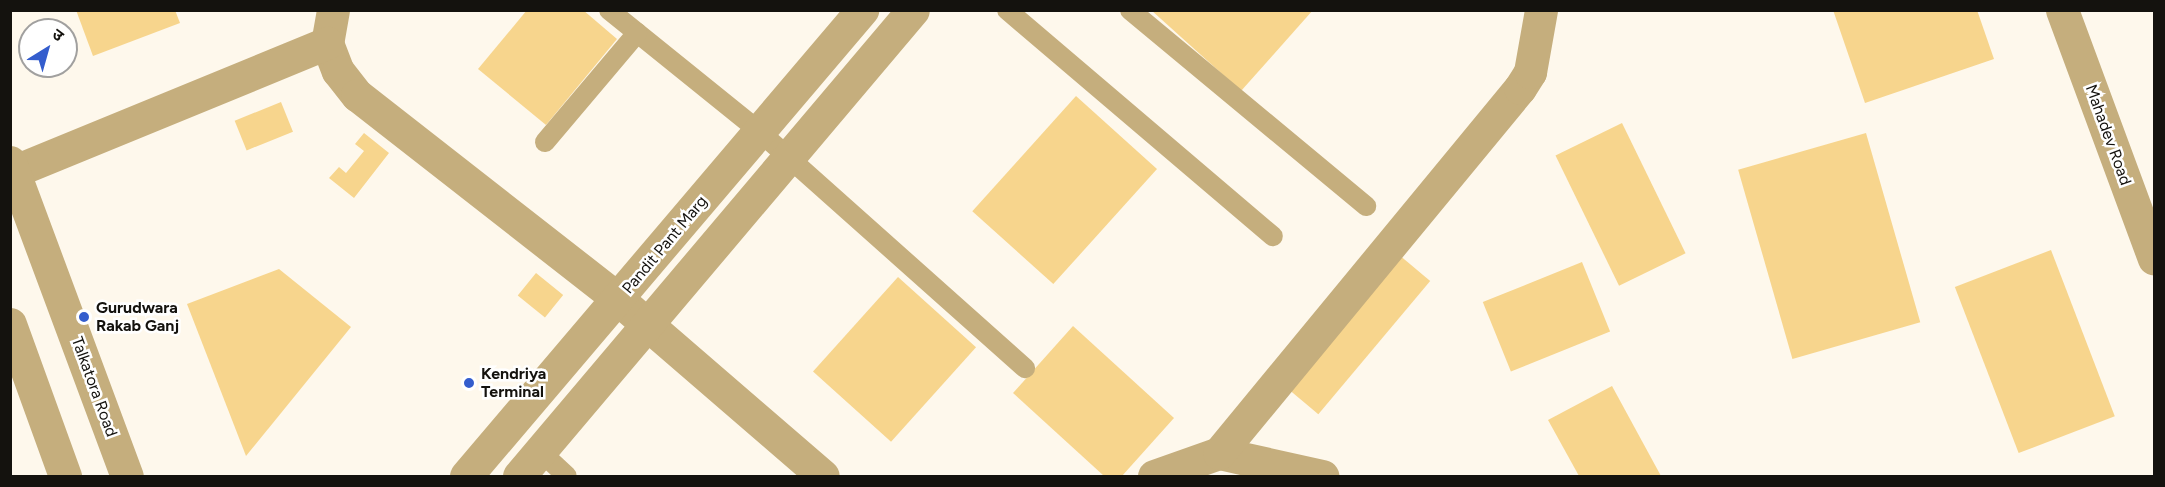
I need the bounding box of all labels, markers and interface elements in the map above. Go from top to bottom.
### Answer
north arrow [18,18,78,78]
text: उ [48,24,67,45]
street label: Mahadev Road [2081,82,2135,188]
street label: Pandit Pant Marg [618,192,712,298]
place label: Gurudwara Rakab Ganj [96,298,179,336]
marker: Gurudwara Rakab Ganj [77,310,91,324]
street label: Talkatora Road [67,334,121,440]
place label: Kendriya Terminal [481,364,546,402]
marker: Kendriya Terminal [462,376,476,390]

